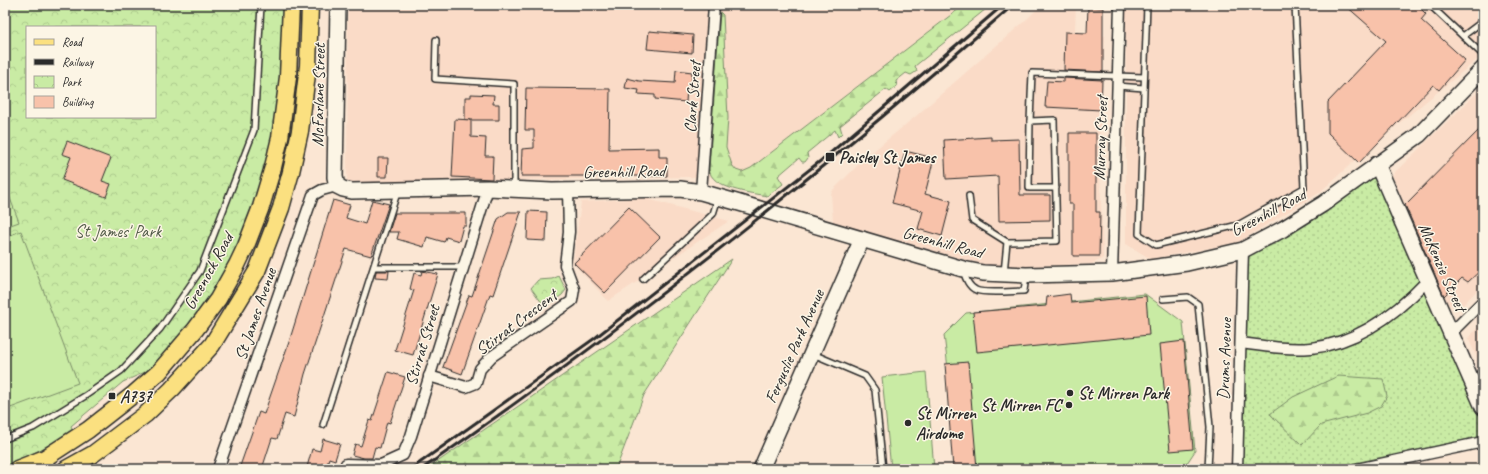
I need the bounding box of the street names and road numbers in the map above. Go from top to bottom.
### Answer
street label: McFarlane Street [307,41,330,147]
street label: Clark Street [680,58,706,133]
street label: Murray Street [1089,93,1113,181]
street label: Greenhill Road [583,160,668,183]
street label: Greenhill Road [1227,183,1312,241]
street label: McKenzie Street [1414,220,1472,317]
street label: Greenhill Road [900,222,988,264]
street label: Greenock Road [179,226,240,313]
street label: St James Avenue [230,264,281,363]
street label: Stirrat Crescent [471,284,563,360]
street label: Ferguslie Park Avenue [760,285,830,406]
street label: Stirrat Street [400,300,445,388]
street label: Drums Avenue [1213,316,1236,400]

